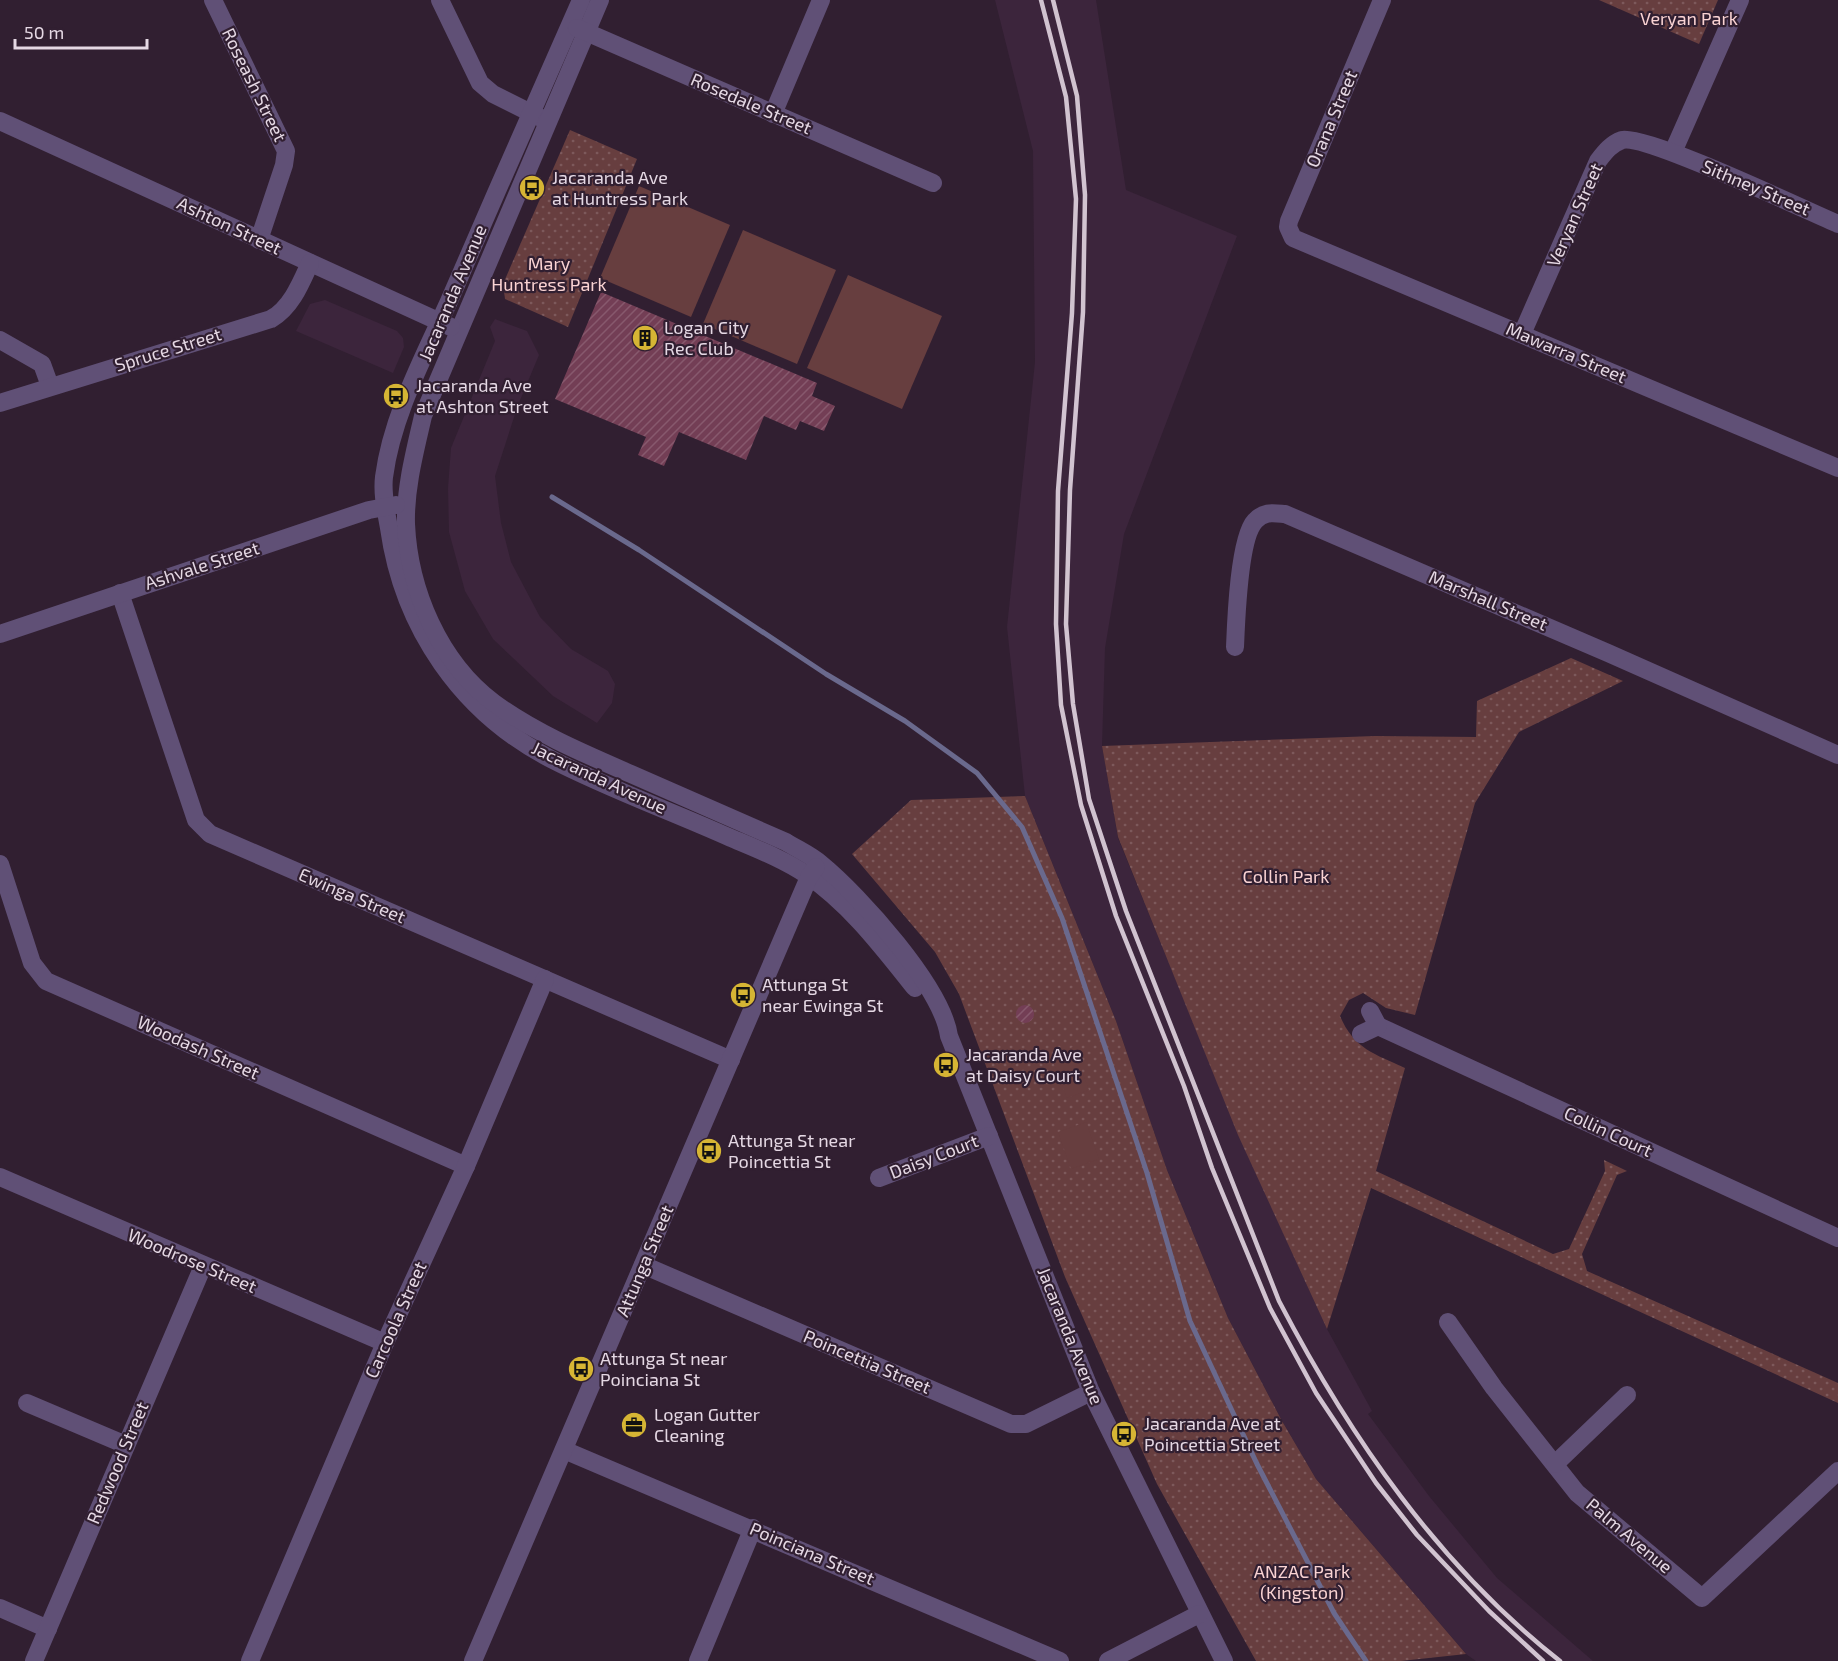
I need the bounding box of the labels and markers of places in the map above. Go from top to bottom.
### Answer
place label: Jacaranda Ave at Huntress Park [552,166,688,209]
bus stop icon: Jacaranda Ave at Huntress Park [517,173,547,203]
place label: Logan City Rec Club [664,316,749,359]
building icon: Logan City Rec Club [630,323,660,353]
place label: Jacaranda Ave at Ashton Street [416,374,549,417]
bus stop icon: Jacaranda Ave at Ashton Street [381,381,411,411]
place label: Attunga St near Ewinga St [762,973,884,1016]
bus stop icon: Attunga St near Ewinga St [728,980,758,1010]
place label: Jacaranda Ave at Daisy Court [966,1043,1082,1086]
bus stop icon: Jacaranda Ave at Daisy Court [931,1050,961,1080]
place label: Attunga St near Poincettia St [728,1129,855,1172]
bus stop icon: Attunga St near Poincettia St [694,1136,724,1166]
place label: Attunga St near Poinciana St [600,1347,727,1390]
bus stop icon: Attunga St near Poinciana St [566,1354,596,1384]
place label: Logan Gutter Cleaning [654,1403,760,1446]
office icon: Logan Gutter Cleaning [619,1410,649,1440]
place label: Jacaranda Ave at Poincettia Street [1144,1412,1281,1455]
bus stop icon: Jacaranda Ave at Poincettia Street [1109,1419,1139,1449]

